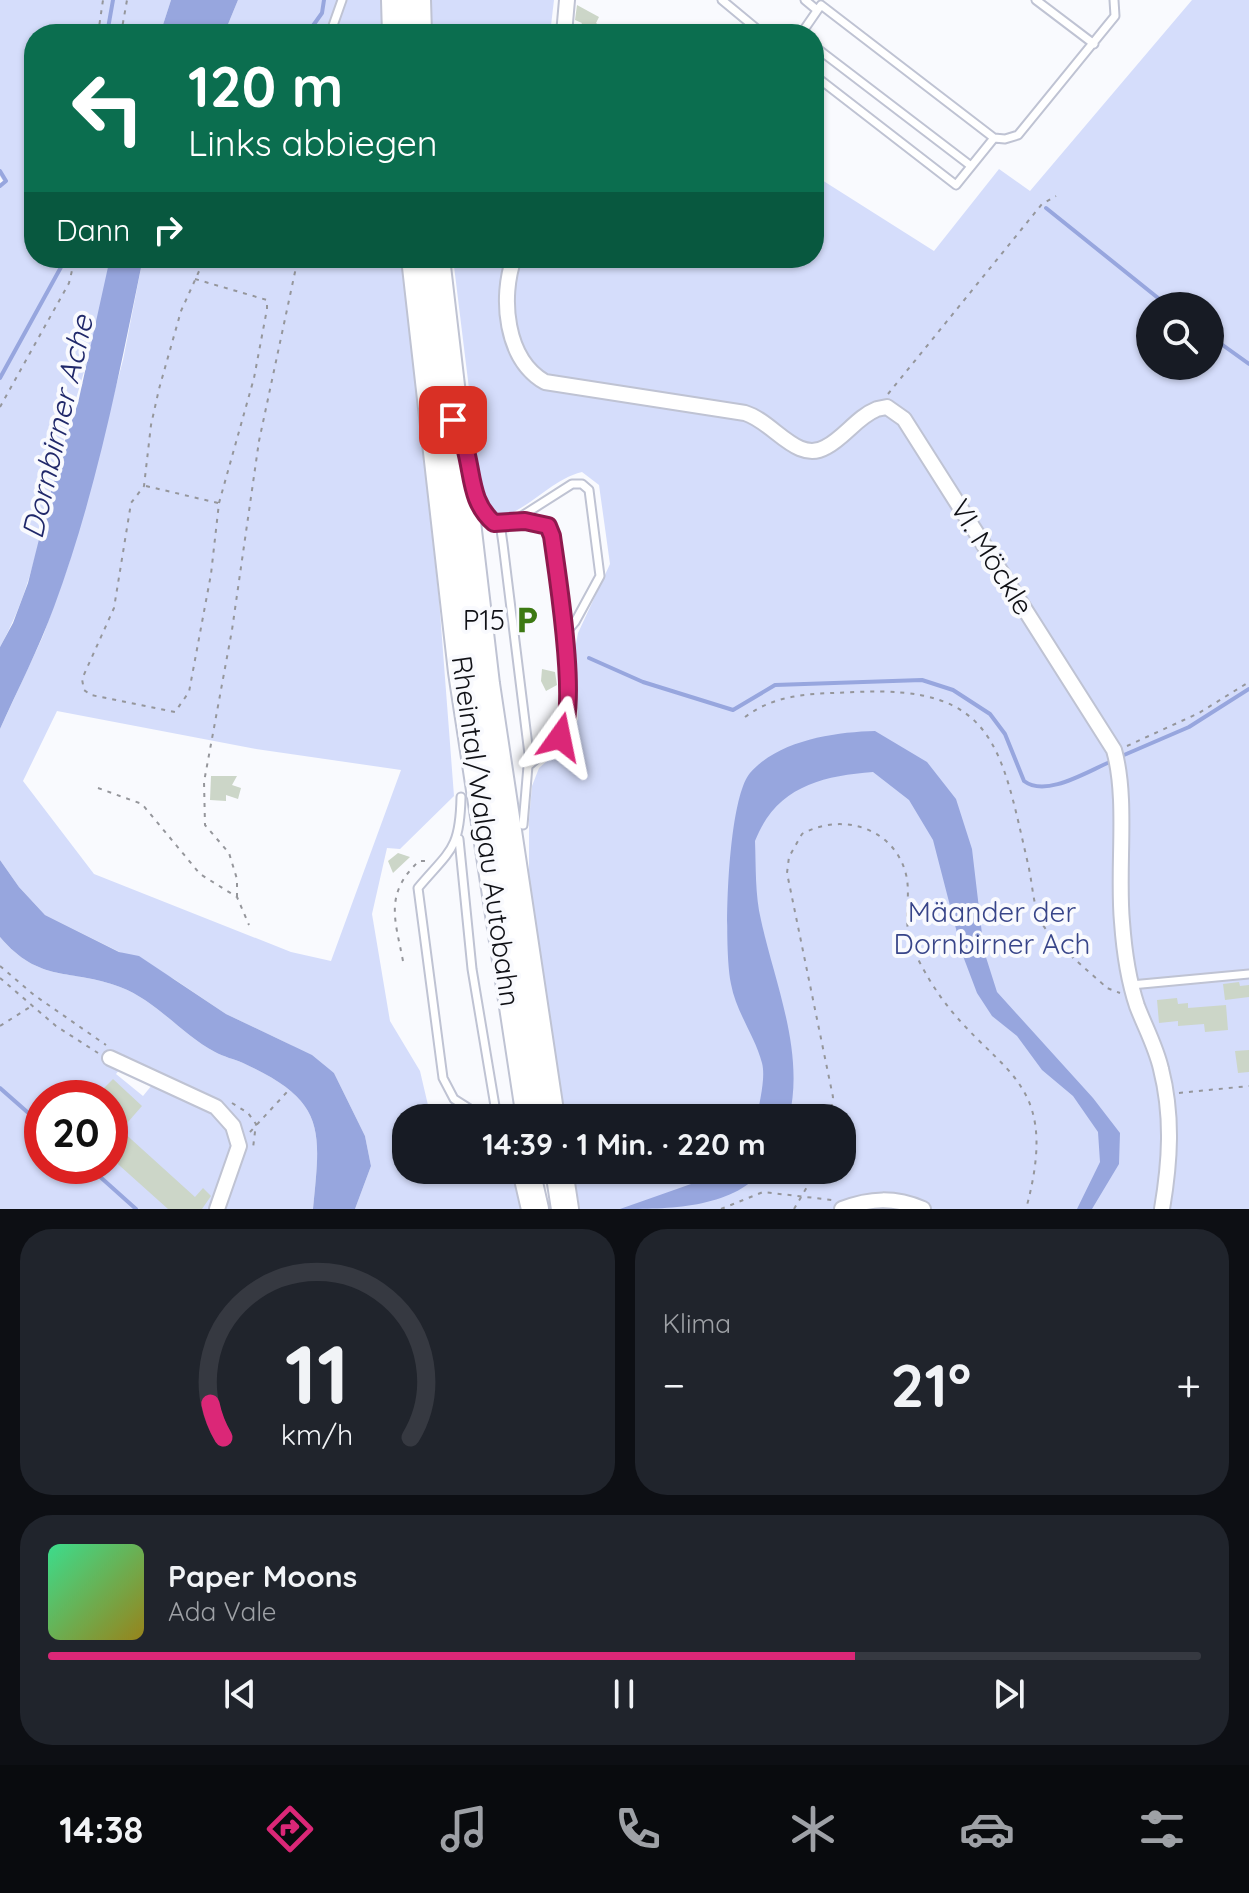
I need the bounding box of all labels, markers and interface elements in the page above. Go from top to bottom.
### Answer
text: 120 m [188,51,343,121]
icon: left [56,56,160,160]
text: Links abbiegen [188,120,438,165]
icon: right [146,208,190,252]
text: Dann [56,211,130,249]
map controls [1136,292,1224,380]
button: search [1136,292,1224,380]
water label: Dornbirner Ache [13,310,101,542]
pin [419,386,487,454]
icon: arrive [431,398,475,442]
street label: VI. Möckle [943,492,1042,621]
place label: P15 [463,602,505,637]
parking icon: P15 [512,605,542,635]
street label: Rheintal/Walgau Autobahn [445,653,528,1009]
position arrow [518,695,602,779]
park label: Mäander der Dornbirner Ach [894,894,1090,961]
speed limit sign: 20 [24,1080,128,1184]
text: 14:39 · 1 Min. · 220 m [482,1125,766,1163]
text: Klima [663,1307,731,1340]
text: 11 [285,1321,350,1425]
text: 21° [890,1347,971,1422]
text: − [663,1357,685,1412]
text: + [1176,1357,1201,1412]
text: km/h [281,1416,354,1452]
text: Paper Moons [168,1557,357,1595]
text: Ada Vale [168,1595,277,1628]
icon: previous [218,1672,262,1716]
icon: pause [602,1672,646,1716]
icon: next [987,1672,1031,1716]
icon: directions [262,1801,318,1857]
icon: music [436,1801,492,1857]
icon: phone [610,1801,666,1857]
icon: climate [785,1801,841,1857]
icon: car [959,1801,1015,1857]
icon: filters [1134,1801,1190,1857]
text: 14:38 [59,1807,143,1852]

